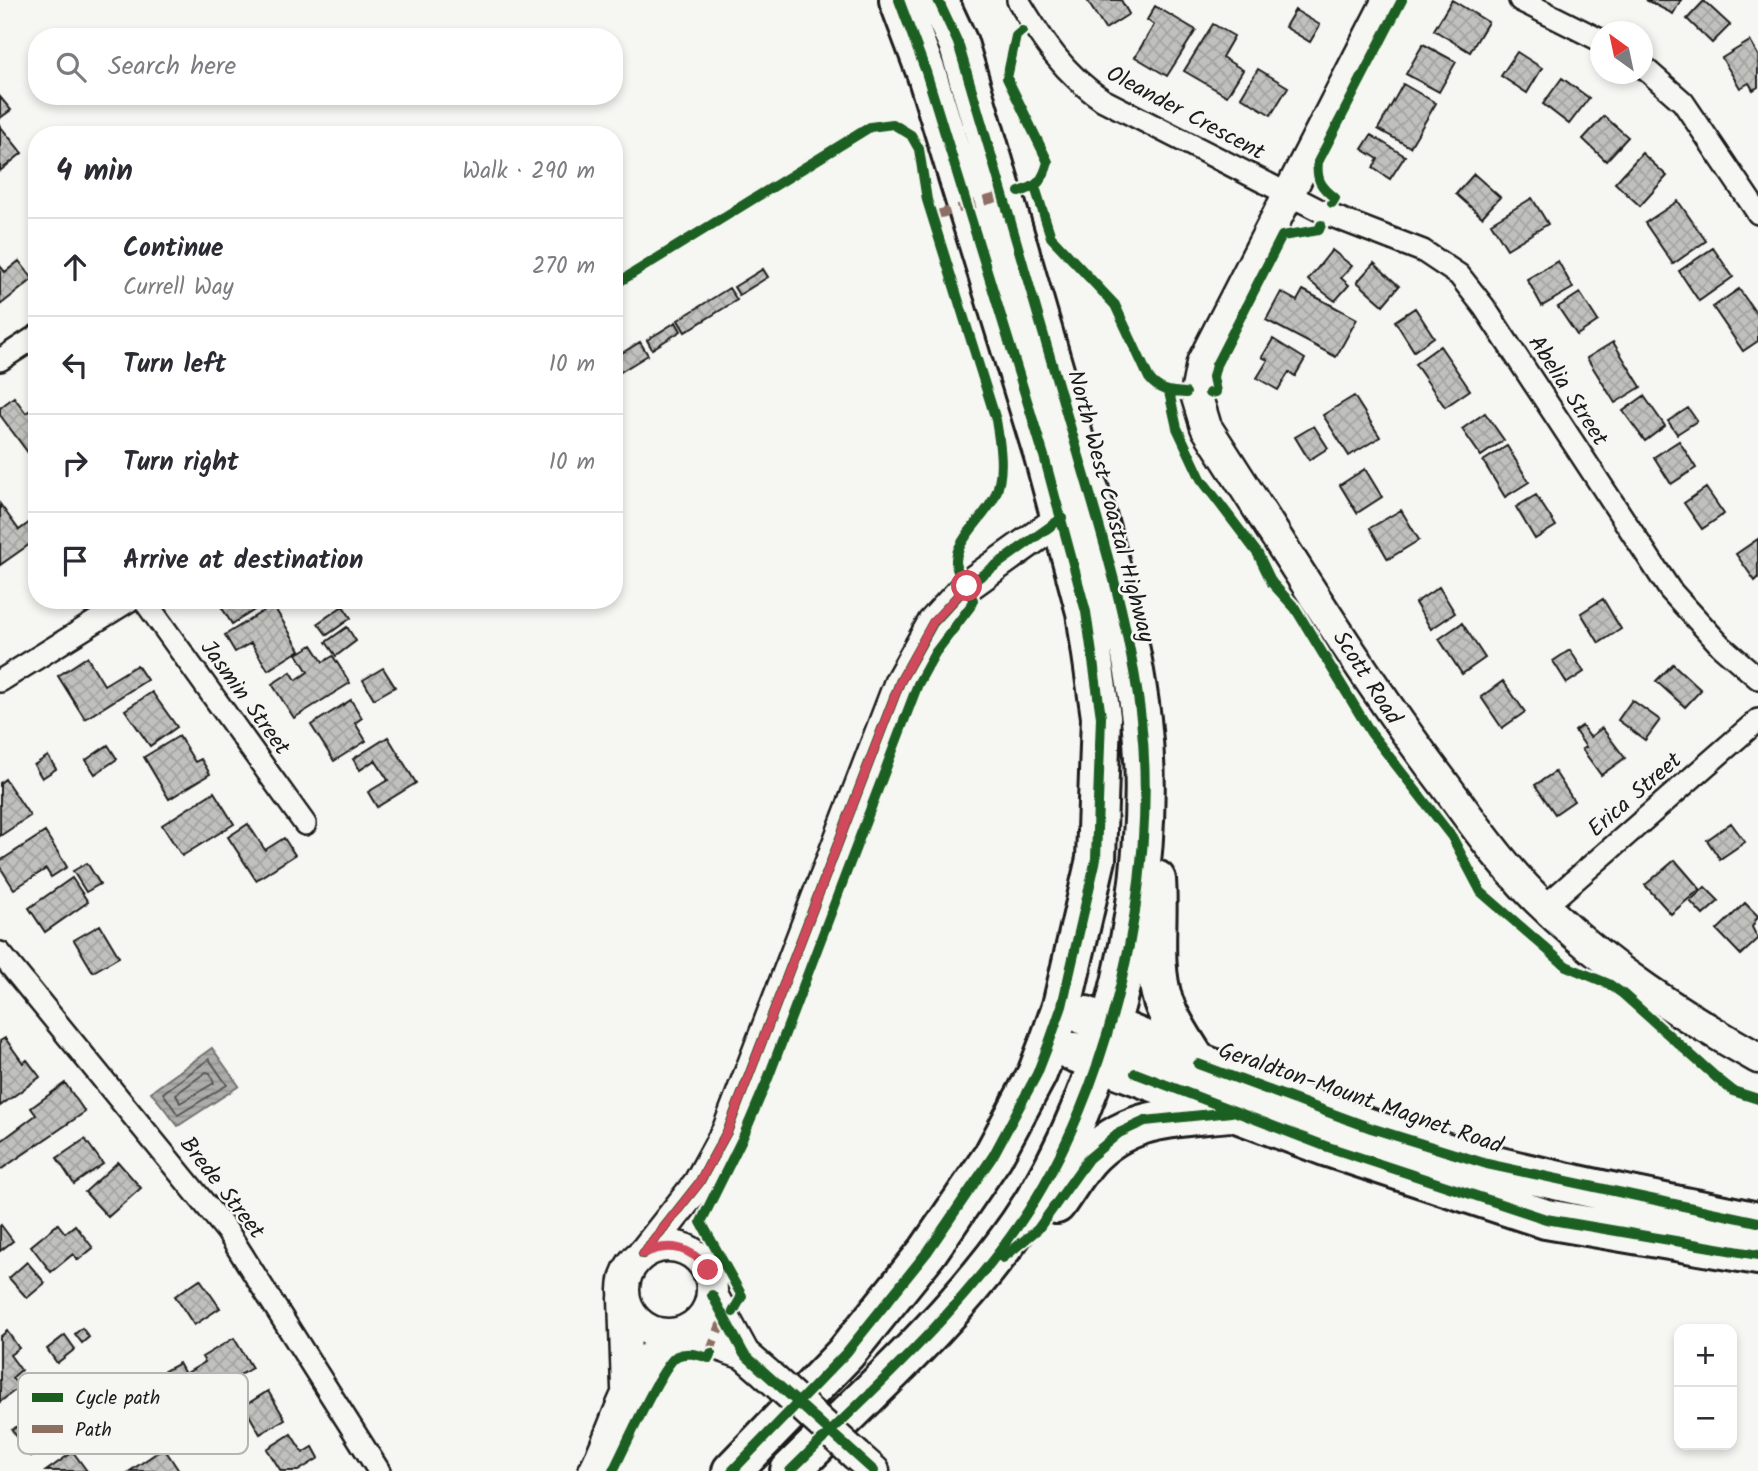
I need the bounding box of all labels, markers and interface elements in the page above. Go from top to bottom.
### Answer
north arrow [1590,21,1653,84]
search box [28,28,623,105]
text: Search here [108,46,236,88]
icon: search [52,48,90,86]
street label: Oleander Crescent [1099,57,1272,171]
text: 4 min [56,148,133,196]
text: Walk · 290 m [462,154,595,190]
text: Continue [123,228,224,270]
icon: ahead [56,248,94,286]
text: 270 m [532,249,595,285]
text: Currell Way [123,270,233,306]
street label: Abelia Street [1518,329,1617,455]
text: Turn left [123,344,226,386]
icon: left [56,346,94,384]
text: 10 m [549,347,595,383]
street label: North West Coastal Highway [1056,366,1164,647]
text: Turn right [123,442,239,484]
icon: right [56,444,94,482]
text: 10 m [549,445,595,481]
text: Arrive at destination [123,540,363,582]
icon: arrive [56,542,94,580]
route start [951,570,982,601]
street label: Scott Road [1322,624,1411,733]
street label: Jasmin Street [190,633,299,764]
street label: Erica Street [1580,743,1691,847]
street label: Geraldton-Mount Magnet Road [1213,1033,1508,1165]
street label: Brede Street [170,1129,274,1248]
route end [692,1254,723,1285]
map controls [1674,1324,1737,1450]
button: + [1674,1324,1737,1387]
legend [18,1373,248,1454]
text: Cycle path [75,1384,160,1414]
button: − [1674,1387,1737,1450]
text: Path [75,1416,112,1446]

